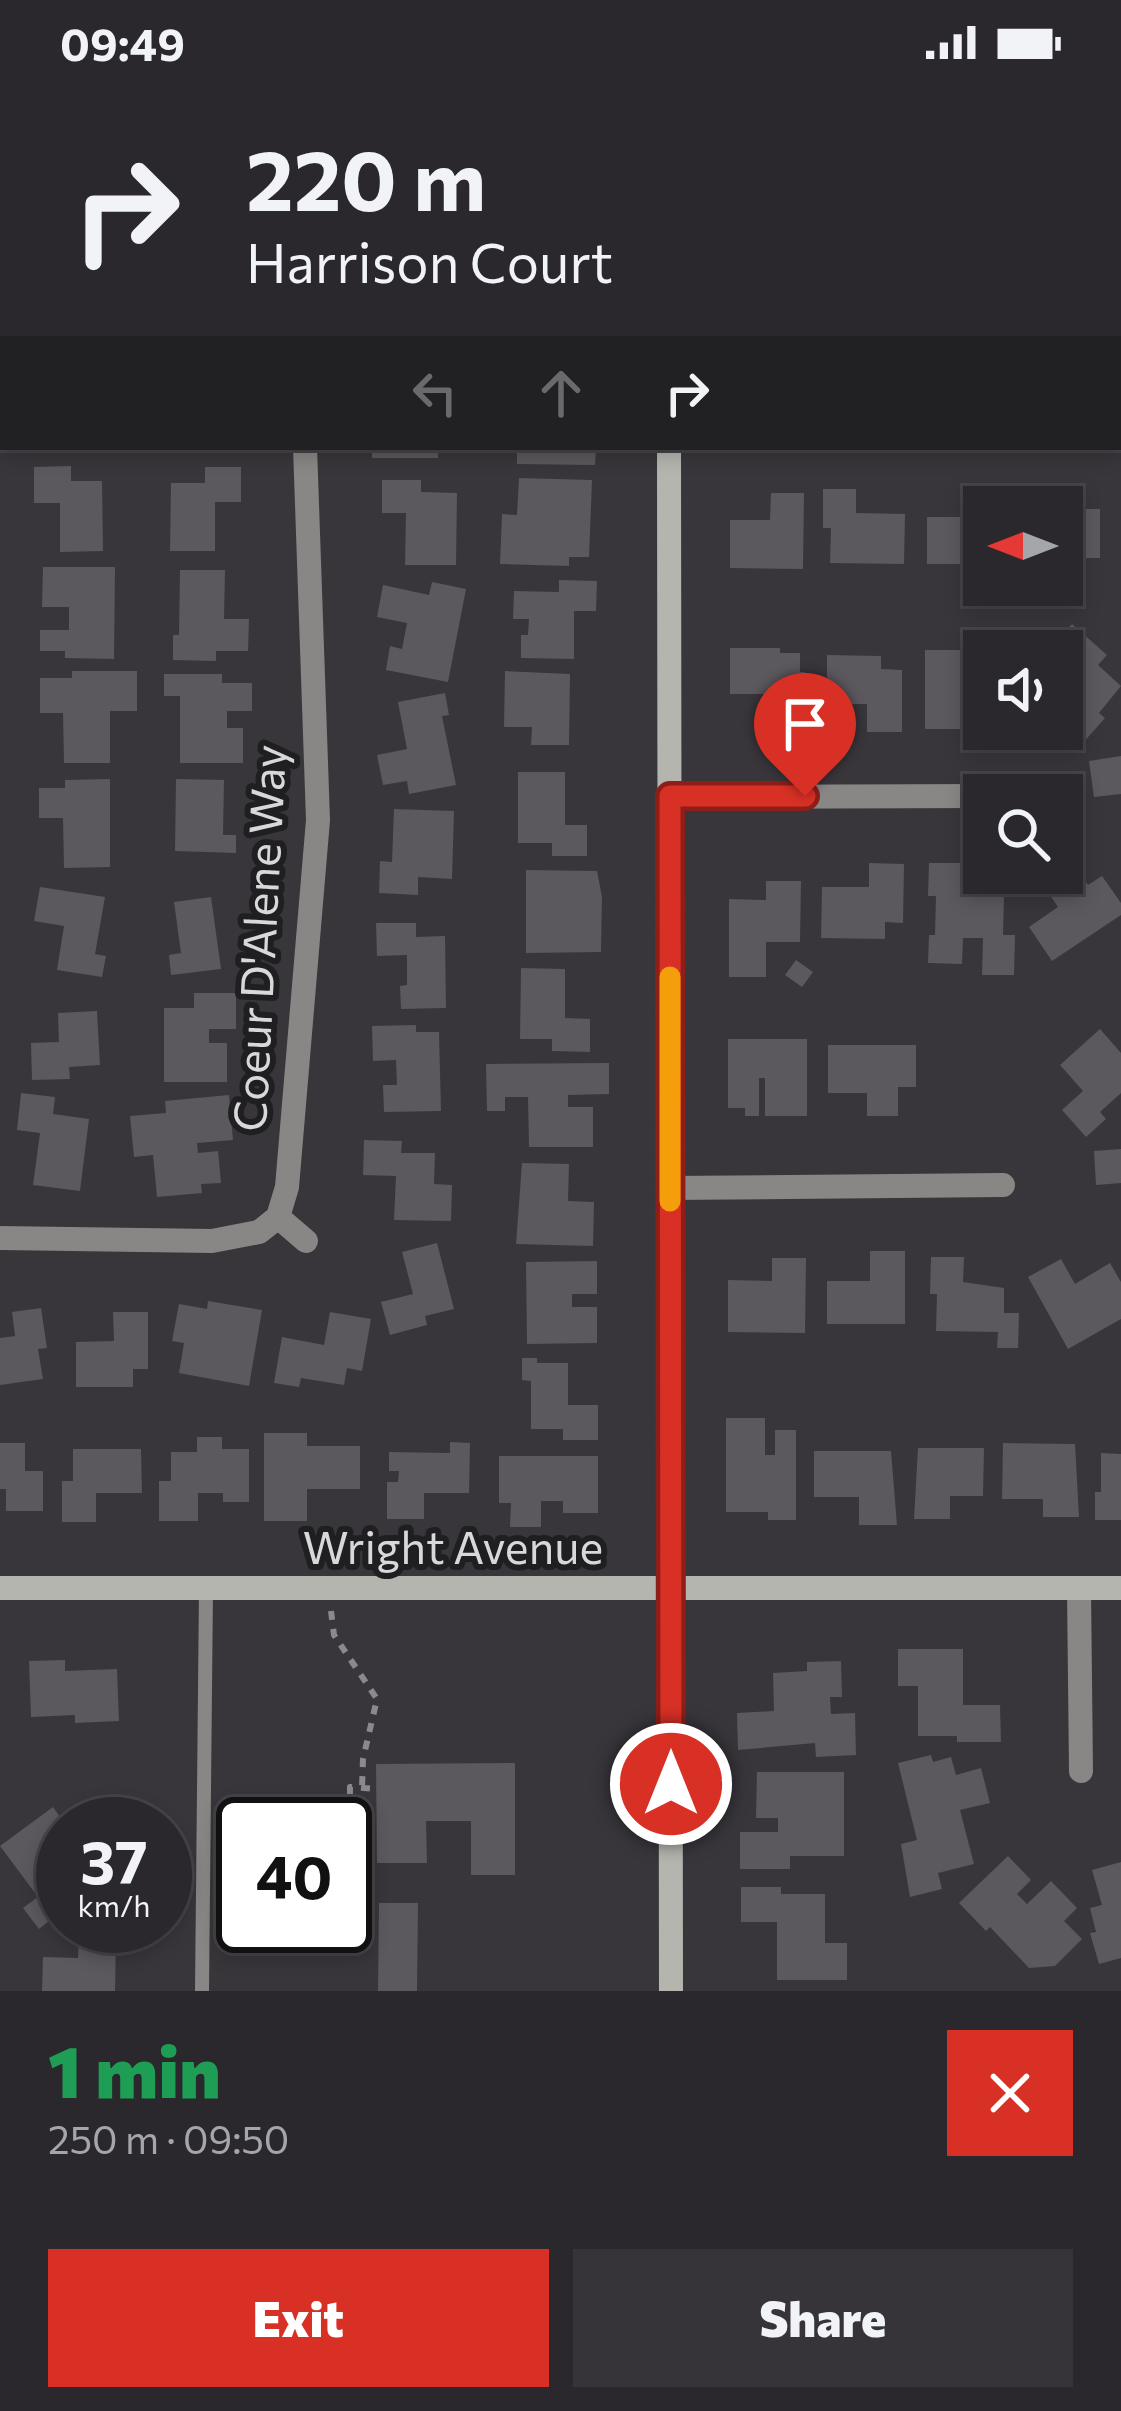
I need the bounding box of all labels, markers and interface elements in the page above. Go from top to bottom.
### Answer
text: 09:49 [60,15,185,70]
text: 220 m [246,126,486,228]
icon: right [48,132,204,288]
text: Harrison Court [246,228,613,294]
icon: left [402,360,468,426]
icon: ahead [528,360,594,426]
icon: right [654,360,720,426]
north arrow [963,486,1083,606]
map controls [963,486,1083,894]
button: sound [963,630,1083,750]
pin [754,673,856,796]
icon: arrive [772,691,838,757]
street label: Coeur D'Alene Way [220,743,295,1133]
button: search [963,774,1083,894]
street label: Wright Avenue [303,1518,603,1573]
position arrow [608,1721,734,1847]
speed limit sign: 40 [216,1797,372,1953]
text: 37 [80,1823,148,1896]
text: km/h [78,1886,150,1923]
text: 1 min [48,2025,221,2113]
button: close [947,2030,1073,2156]
text: 250 m · 09:50 [48,2114,289,2162]
button: Exit [48,2249,549,2387]
button: Share [573,2249,1073,2387]

